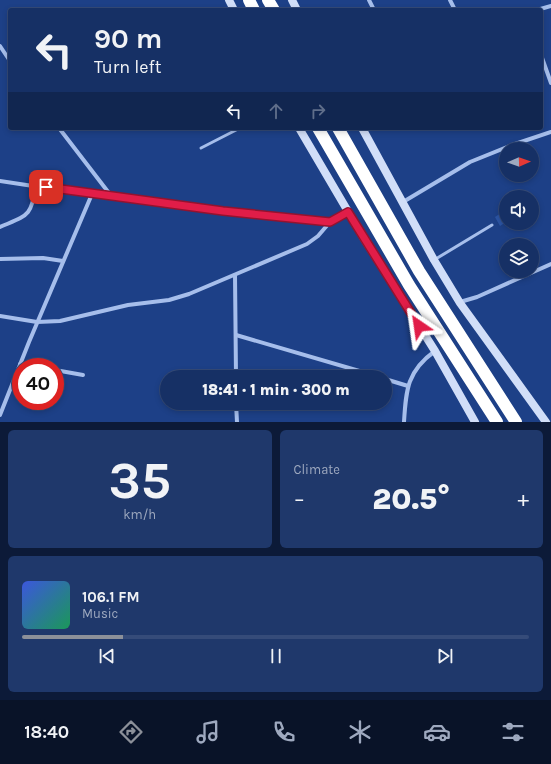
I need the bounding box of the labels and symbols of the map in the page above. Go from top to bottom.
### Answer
north arrow [499,142,539,182]
pin [29,170,63,204]
position arrow [398,305,440,347]
speed limit sign: 40 [12,358,64,410]

